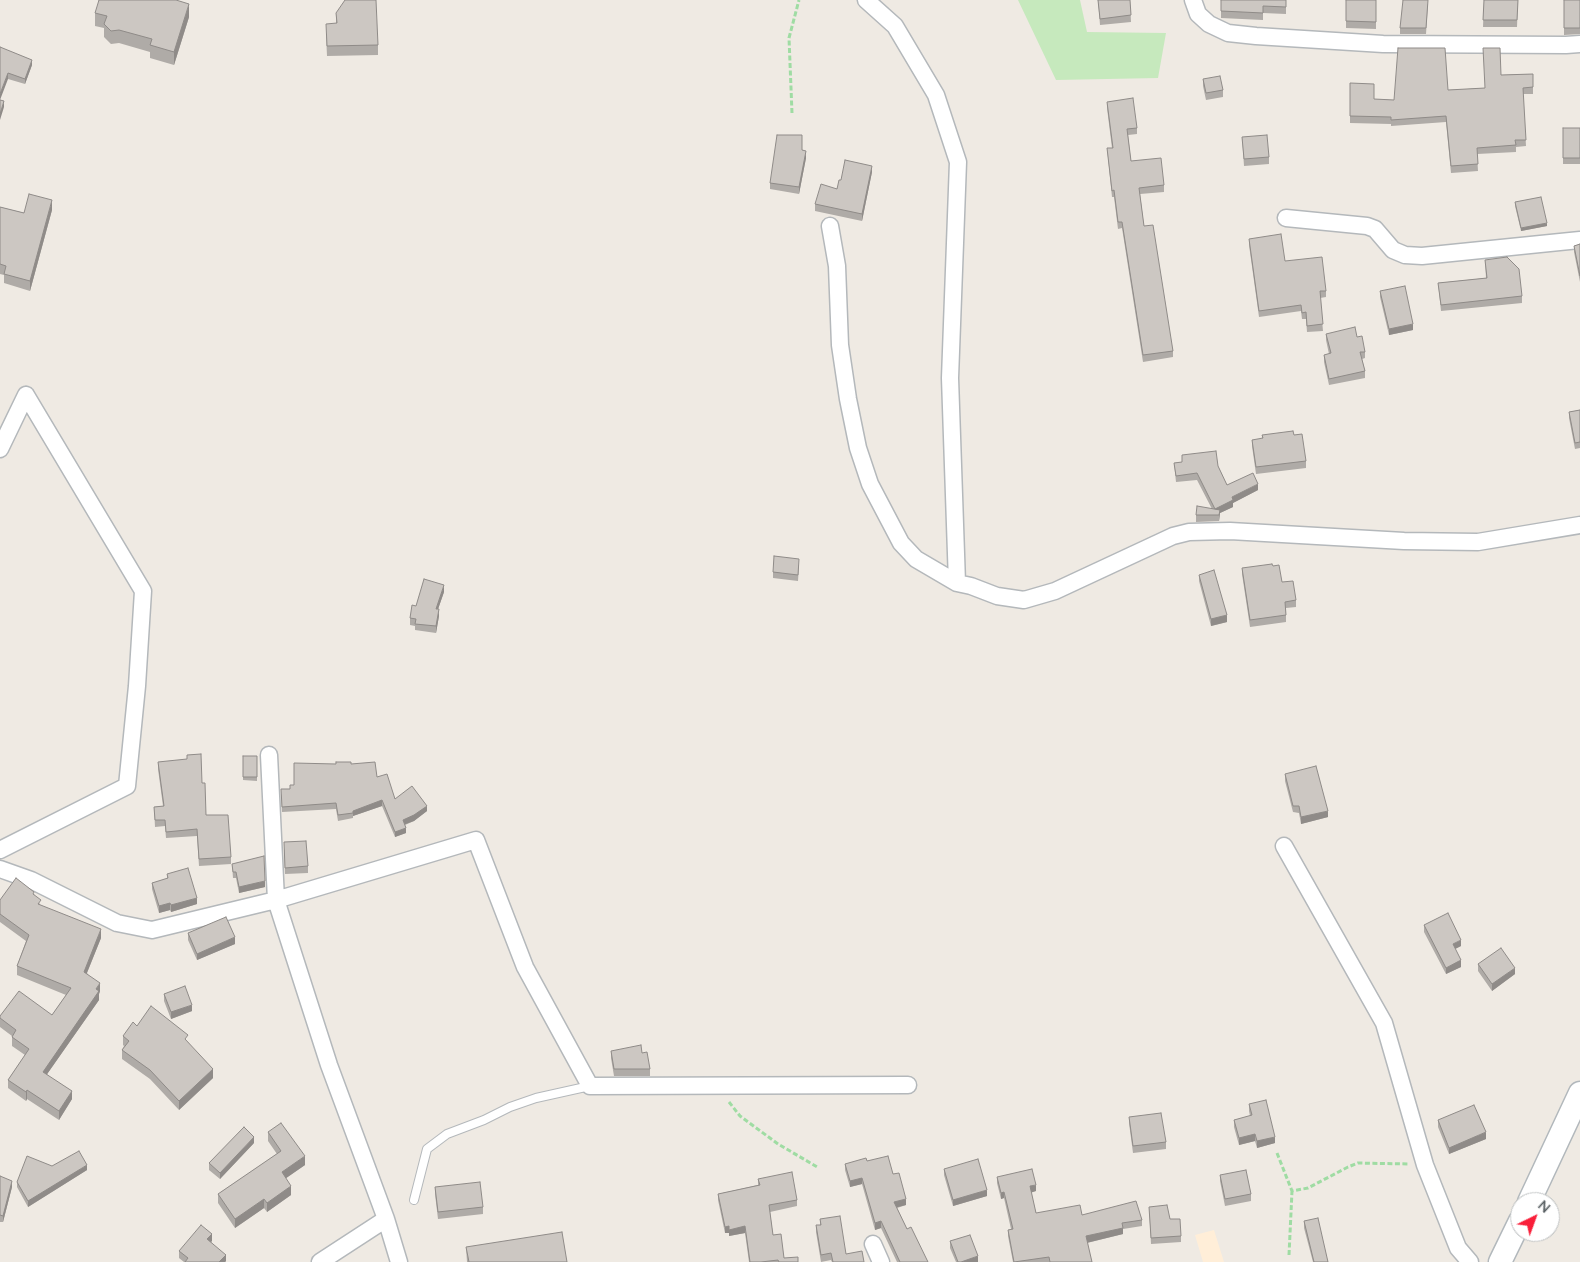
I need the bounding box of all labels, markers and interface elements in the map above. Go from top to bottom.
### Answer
north arrow [1510,1192,1560,1242]
text: N [1535,1196,1554,1216]

